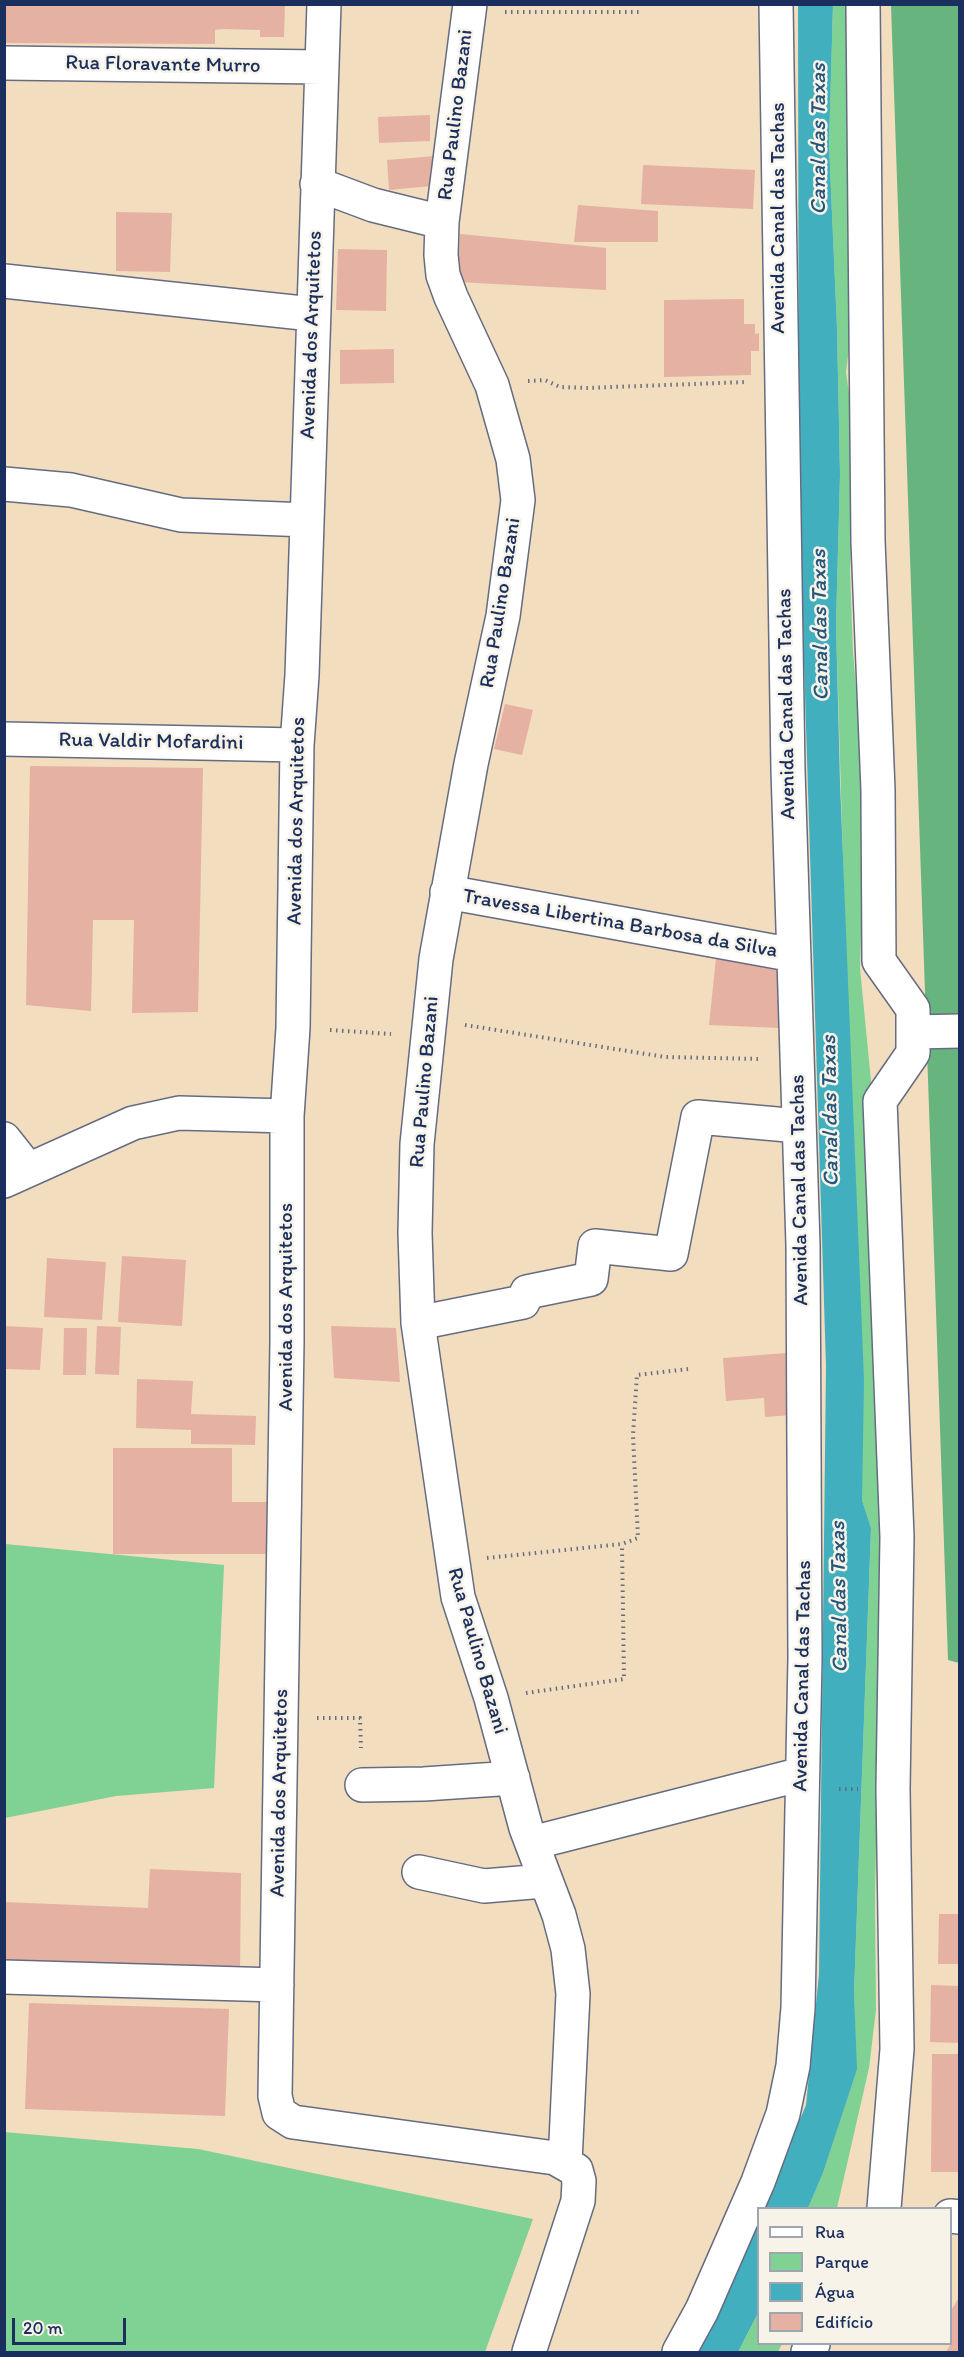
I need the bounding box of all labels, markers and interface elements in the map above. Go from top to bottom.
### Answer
street label: Rua Paulino Bazani [433,28,479,202]
street label: Rua Floravante Murro [65,51,261,79]
water label: Canal das Taxas [806,63,832,215]
street label: Avenida Canal das Tachas [766,102,792,334]
street label: Avenida dos Arquitetos [296,230,328,440]
street label: Rua Paulino Bazani [475,516,527,690]
water label: Canal das Taxas [806,549,836,701]
street label: Avenida Canal das Tachas [772,588,802,820]
street label: Avenida dos Arquitetos [283,717,311,925]
street label: Rua Valdir Mofardini [58,728,244,756]
street label: Travessa Libertina Barbosa da Silva [461,884,779,964]
street label: Rua Paulino Bazani [405,995,445,1169]
water label: Canal das Taxas [816,1035,846,1187]
street label: Avenida Canal das Tachas [785,1074,815,1306]
street label: Avenida dos Arquitetos [274,1203,300,1411]
water label: Canal das Taxas [825,1521,855,1673]
street label: Avenida Canal das Tachas [788,1560,818,1792]
street label: Rua Paulino Bazani [441,1565,513,1737]
street label: Avenida dos Arquitetos [266,1689,294,1897]
legend [757,2207,952,2345]
text: Rua [815,2221,845,2243]
text: Parque [815,2251,869,2273]
text: Água [815,2281,855,2303]
scale bar [15,2306,129,2344]
text: Edifício [815,2311,873,2333]
text: 20 m [23,2317,63,2339]

